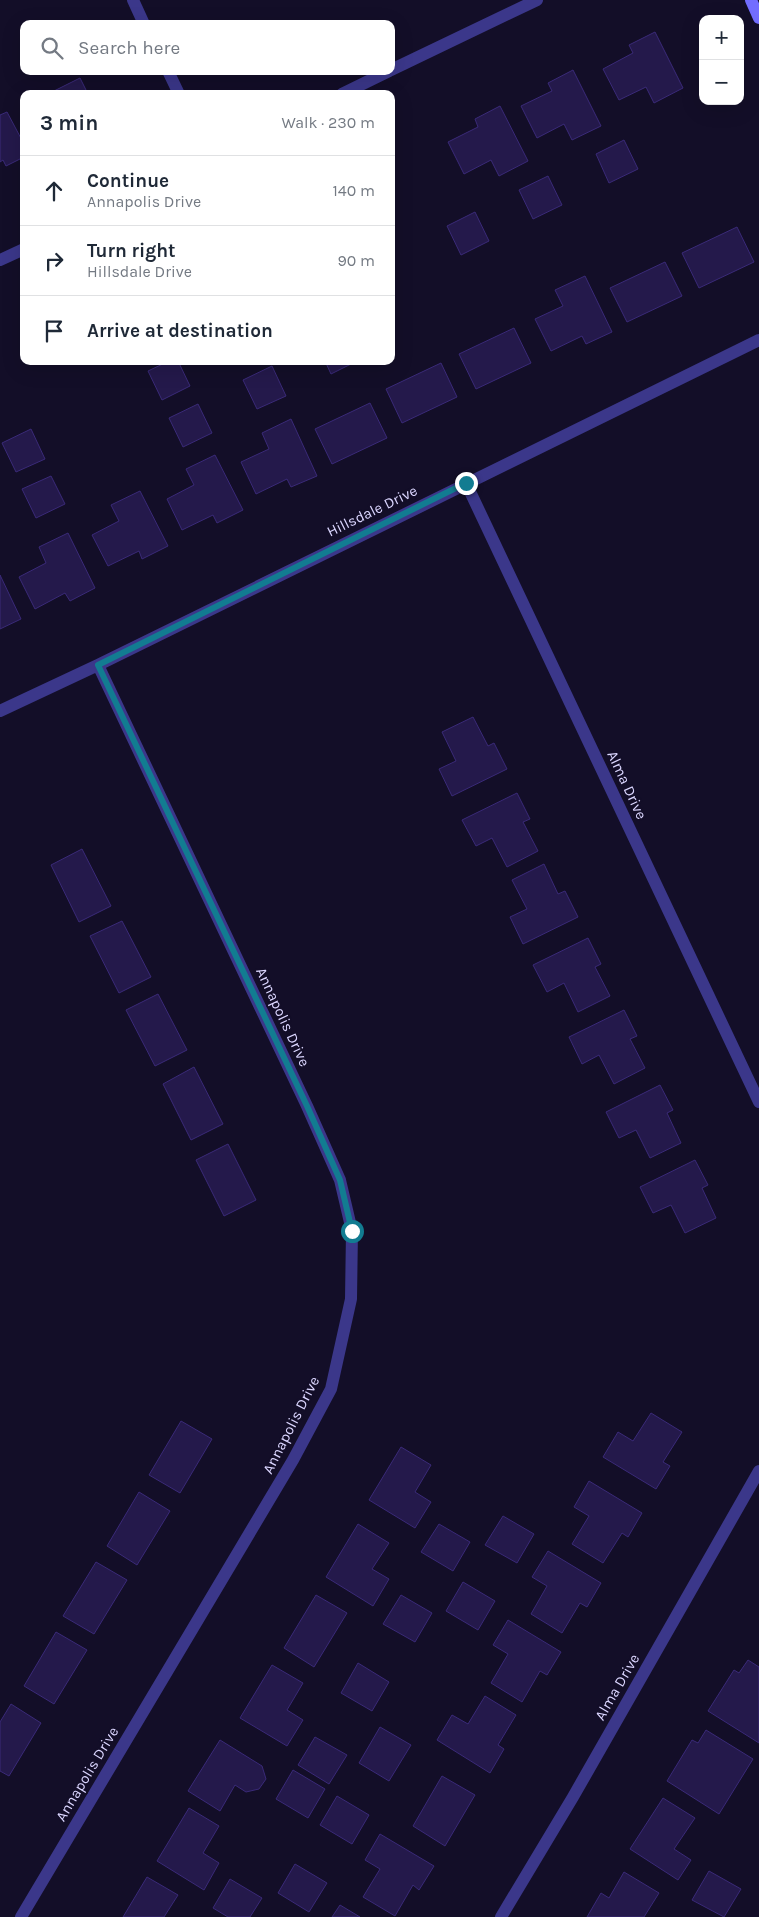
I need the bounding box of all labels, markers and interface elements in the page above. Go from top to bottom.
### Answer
map controls [699,15,744,105]
button: + [699,15,744,60]
search box [20,20,395,75]
icon: search [38,34,66,62]
text: Search here [78,37,180,59]
button: − [699,60,744,105]
text: 3 min [40,111,98,135]
text: Walk · 230 m [281,113,375,132]
text: Continue [87,170,169,192]
icon: ahead [40,177,68,205]
text: 140 m [333,181,375,200]
text: Annapolis Drive [87,192,201,211]
text: Turn right [87,240,176,262]
icon: right [40,247,68,275]
text: 90 m [337,251,375,270]
text: Hillsdale Drive [87,262,192,281]
icon: arrive [40,317,68,345]
text: Arrive at destination [87,320,273,342]
route end [455,472,478,495]
street label: Hillsdale Drive [324,481,420,541]
street label: Alma Drive [603,748,651,822]
street label: Annapolis Drive [252,965,314,1069]
route start [341,1220,364,1243]
street label: Annapolis Drive [259,1373,323,1477]
street label: Alma Drive [591,1651,643,1723]
street label: Annapolis Drive [52,1723,122,1825]

